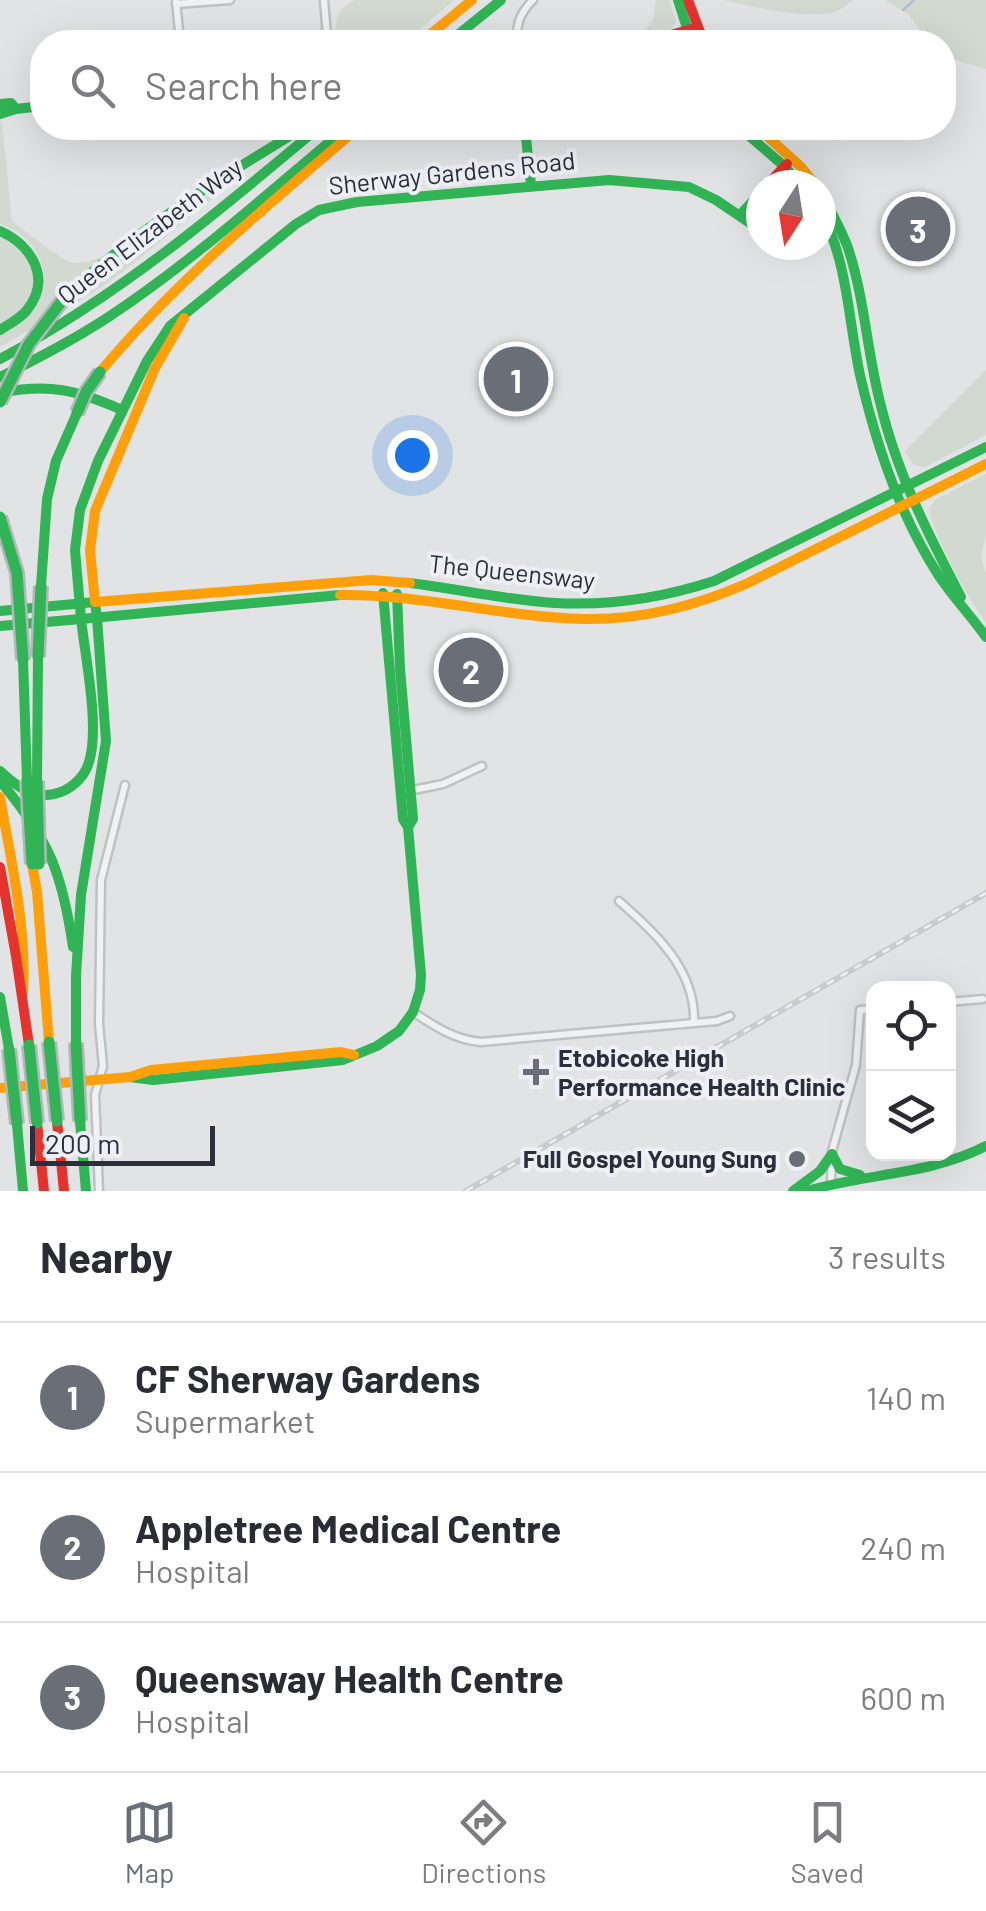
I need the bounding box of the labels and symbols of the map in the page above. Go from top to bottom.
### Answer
street label: Sherway Gardens Road [327,144,577,200]
street label: Queen Elizabeth Way [51,151,248,309]
north arrow [746,170,836,260]
pin: 3 [886,192,950,266]
pin: 1 [484,342,548,416]
your location [387,430,438,481]
street label: The Queensway [428,547,597,595]
pin: 2 [438,632,504,708]
place label: Etobicoke High Performance Health Clinic [558,1042,845,1101]
marker: Etobicoke High Performance Health Clinic [523,1059,549,1085]
scale bar [30,1121,215,1166]
place label: Full Gospel Young Sung [523,1143,777,1173]
marker: Full Gospel Young Sung [786,1148,808,1170]

